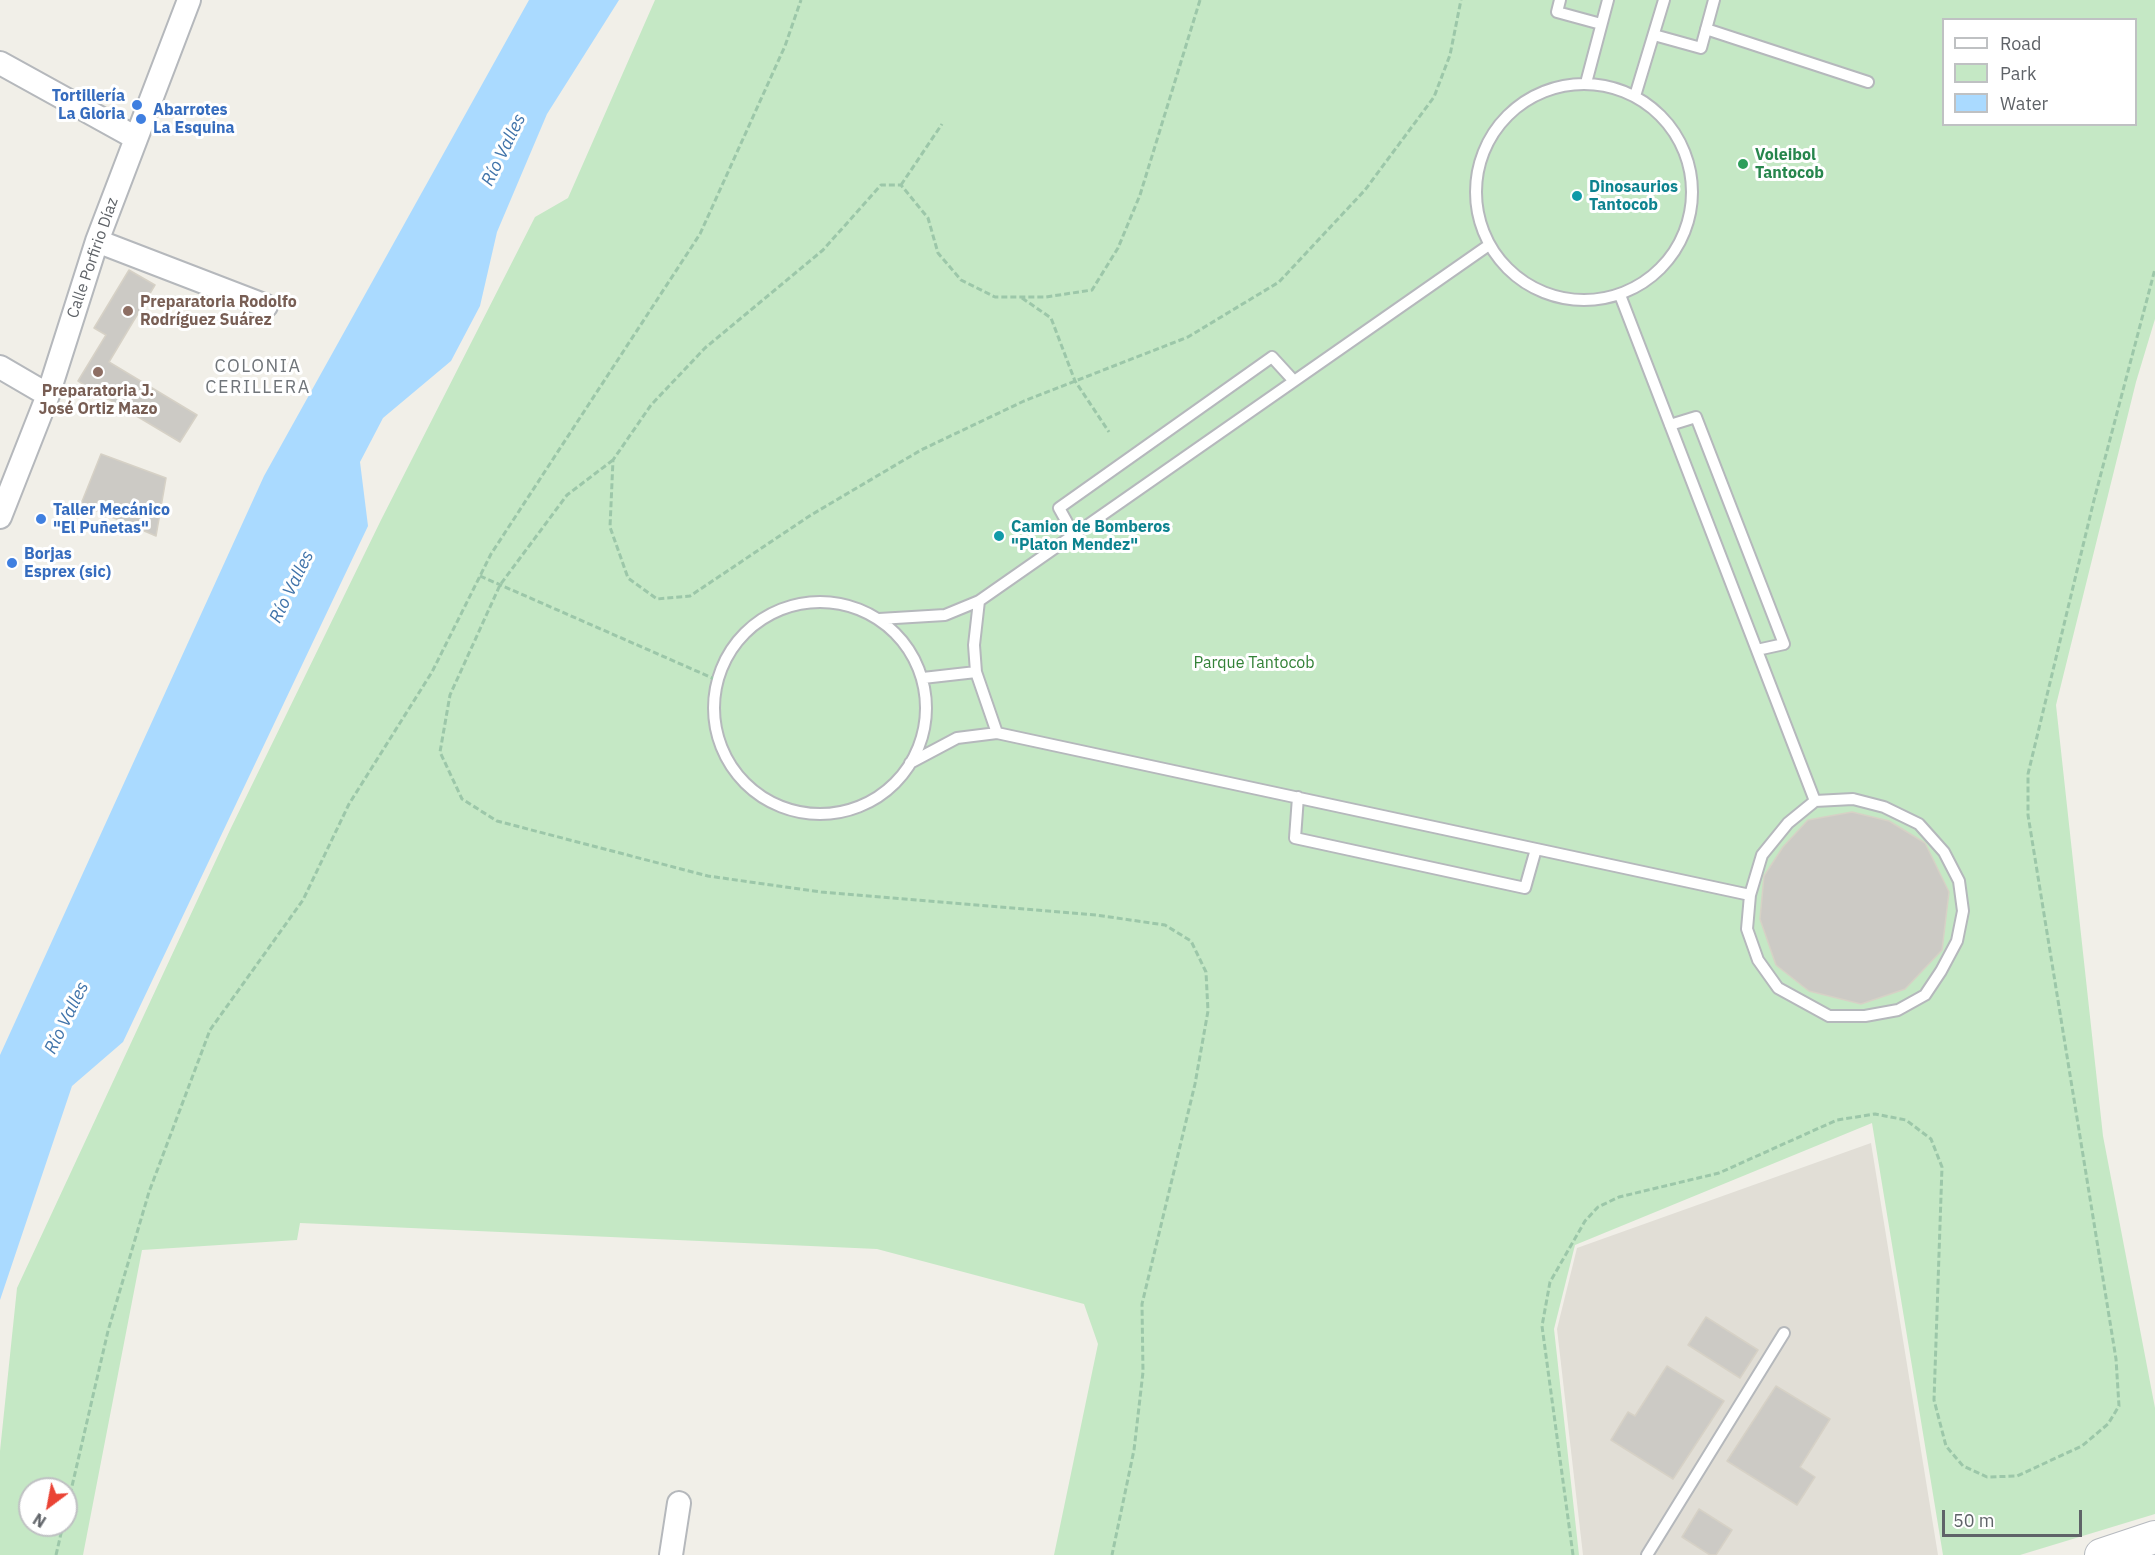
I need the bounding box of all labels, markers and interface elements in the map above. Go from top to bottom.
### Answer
legend [1942,18,2137,126]
text: Road [2000,32,2041,55]
text: Park [2000,62,2036,85]
place label: Tortillería La Gloria [52,86,125,124]
text: Water [2000,92,2048,115]
marker: Tortillería La Gloria [130,98,144,112]
place label: Abarrotes La Esquina [153,100,235,138]
water label: Río Valles [477,110,531,190]
marker: Abarrotes La Esquina [134,112,148,126]
place label: Voleibol Tantocob [1755,145,1824,183]
marker: Voleibol Tantocob [1736,157,1750,171]
place label: Dinosaurios Tantocob [1589,177,1678,215]
marker: Dinosaurios Tantocob [1570,189,1584,203]
street label: Calle Porfirio Díaz [63,195,123,321]
place label: Preparatoria Rodolfo Rodríguez Suárez [140,292,297,330]
marker: Preparatoria Rodolfo Rodríguez Suárez [121,304,135,318]
district label: COLONIA CERILLERA [205,356,311,398]
marker: Preparatoria J. José Ortiz Mazo [91,365,105,379]
place label: Preparatoria J. José Ortiz Mazo [39,381,157,419]
place label: Taller Mecánico "El Puñetas" [53,500,170,538]
marker: Taller Mecánico "El Puñetas" [34,512,48,526]
place label: Camion de Bomberos "Platon Mendez" [1011,517,1170,555]
marker: Camion de Bomberos "Platon Mendez" [992,529,1006,543]
place label: Borjas Esprex (sic) [24,544,111,582]
water label: Río Valles [265,547,319,627]
marker: Borjas Esprex (sic) [5,556,19,570]
park label: Parque Tantocob [1193,653,1315,673]
water label: Río Valles [40,978,94,1058]
north arrow [18,1477,78,1537]
scale bar [1945,1498,2084,1536]
text: N [29,1509,50,1532]
text: 50 m [1953,1509,1995,1532]

